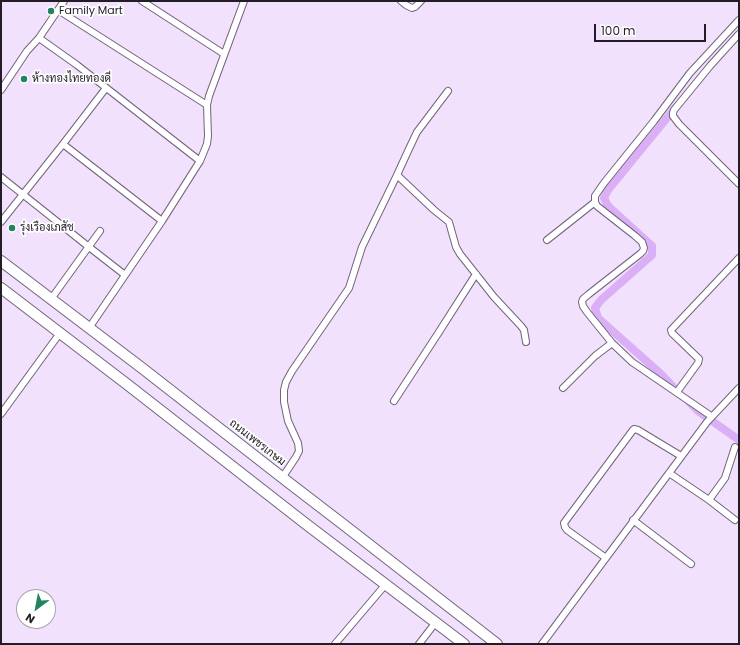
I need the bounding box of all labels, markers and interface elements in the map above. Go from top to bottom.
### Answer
place label: Family Mart [59,4,123,18]
marker: Family Mart [46,6,56,16]
scale bar [596,16,708,42]
text: 100 m [601,22,635,39]
place label: ห้างทองไทยทองดี [32,72,111,86]
marker: ห้างทองไทยทองดี [19,74,29,84]
place label: รุ่งเรืองเภสัช [20,221,74,235]
marker: รุ่งเรืองเภสัช [7,223,17,233]
street label: ถนนเพชรเกษม [226,417,288,469]
north arrow [16,589,56,629]
text: N [22,609,38,627]

